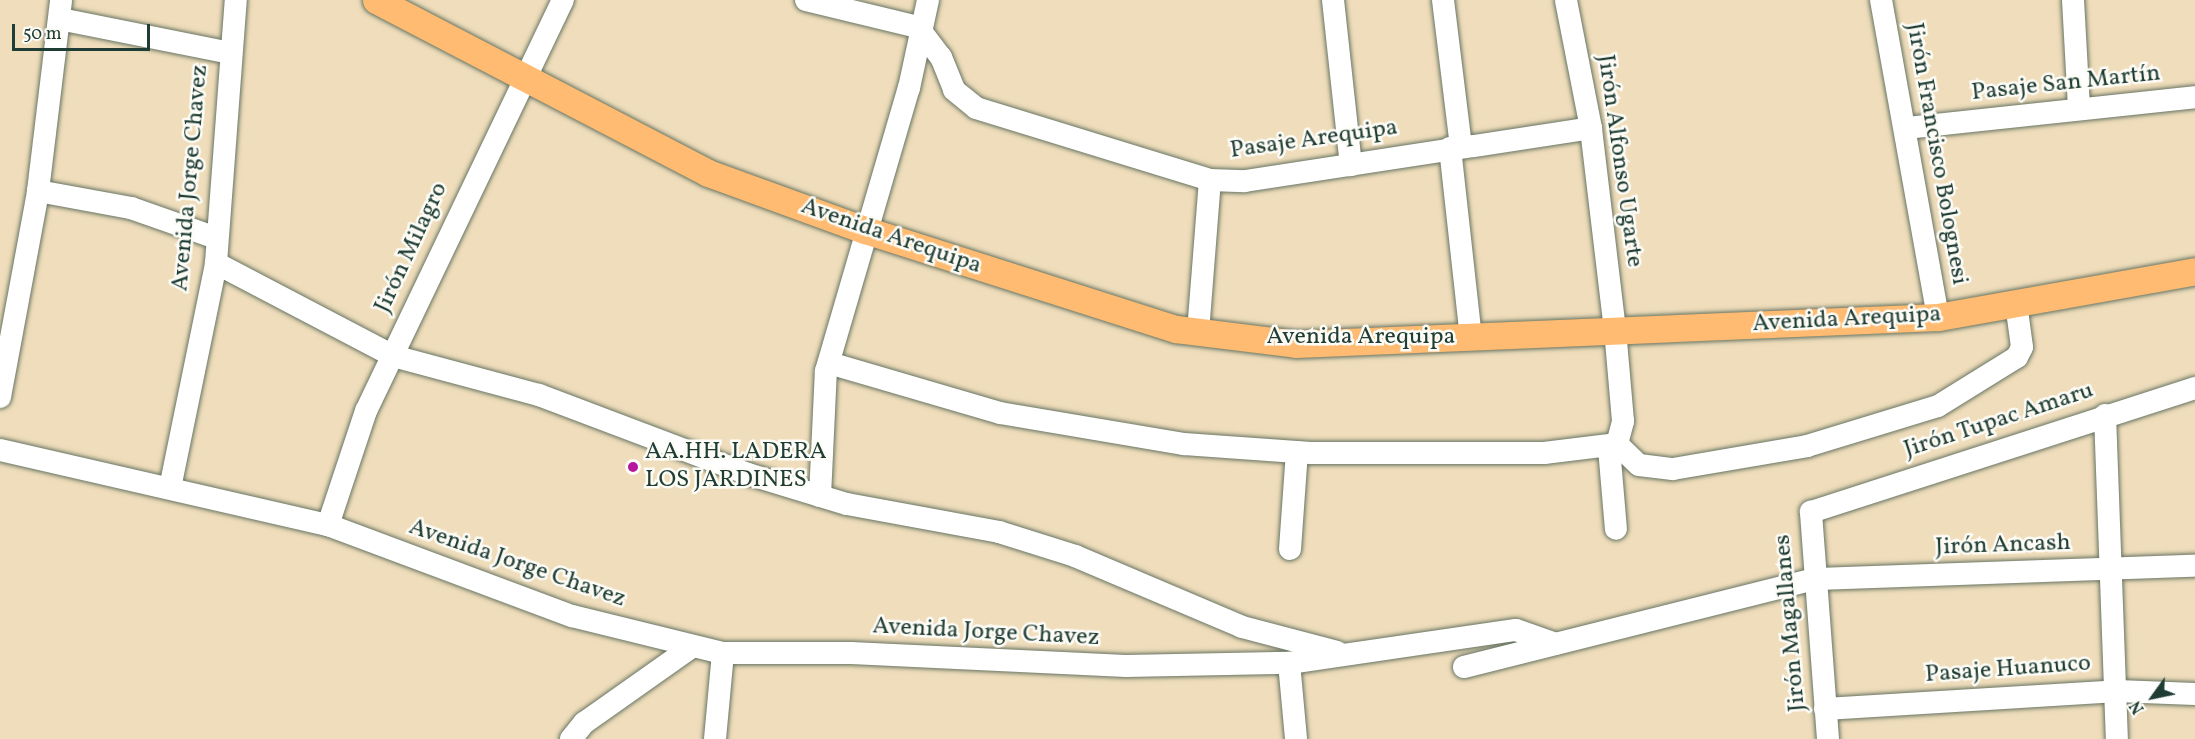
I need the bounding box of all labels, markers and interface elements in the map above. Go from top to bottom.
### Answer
scale bar [15,12,153,50]
street label: Jirón Francisco Bolognesi [1899,21,1973,287]
text: 50 m [23,22,62,47]
street label: Jirón Alfonso Ugarte [1590,53,1648,269]
street label: Pasaje San Martín [1970,60,2162,108]
street label: Avenida Jorge Chavez [167,64,215,292]
street label: Pasaje Arequipa [1228,114,1400,166]
street label: Jirón Milagro [369,178,455,318]
street label: Avenida Arequipa [797,193,985,281]
street label: Avenida Arequipa [1752,301,1942,339]
street label: Avenida Arequipa [1267,324,1455,352]
street label: Jirón Tupac Amaru [1900,377,2098,465]
place label: AA.HH. LADERA LOS JARDINES [645,439,827,495]
marker: AA.HH. LADERA LOS JARDINES [626,460,640,474]
street label: Avenida Jorge Chavez [405,513,629,615]
street label: Jirón Ancash [1935,529,2071,563]
street label: Jirón Magallanes [1769,533,1813,713]
street label: Avenida Jorge Chavez [872,613,1100,653]
street label: Pasaje Huanuco [1924,650,2092,690]
north arrow [2123,667,2183,727]
text: N [2126,696,2150,718]

